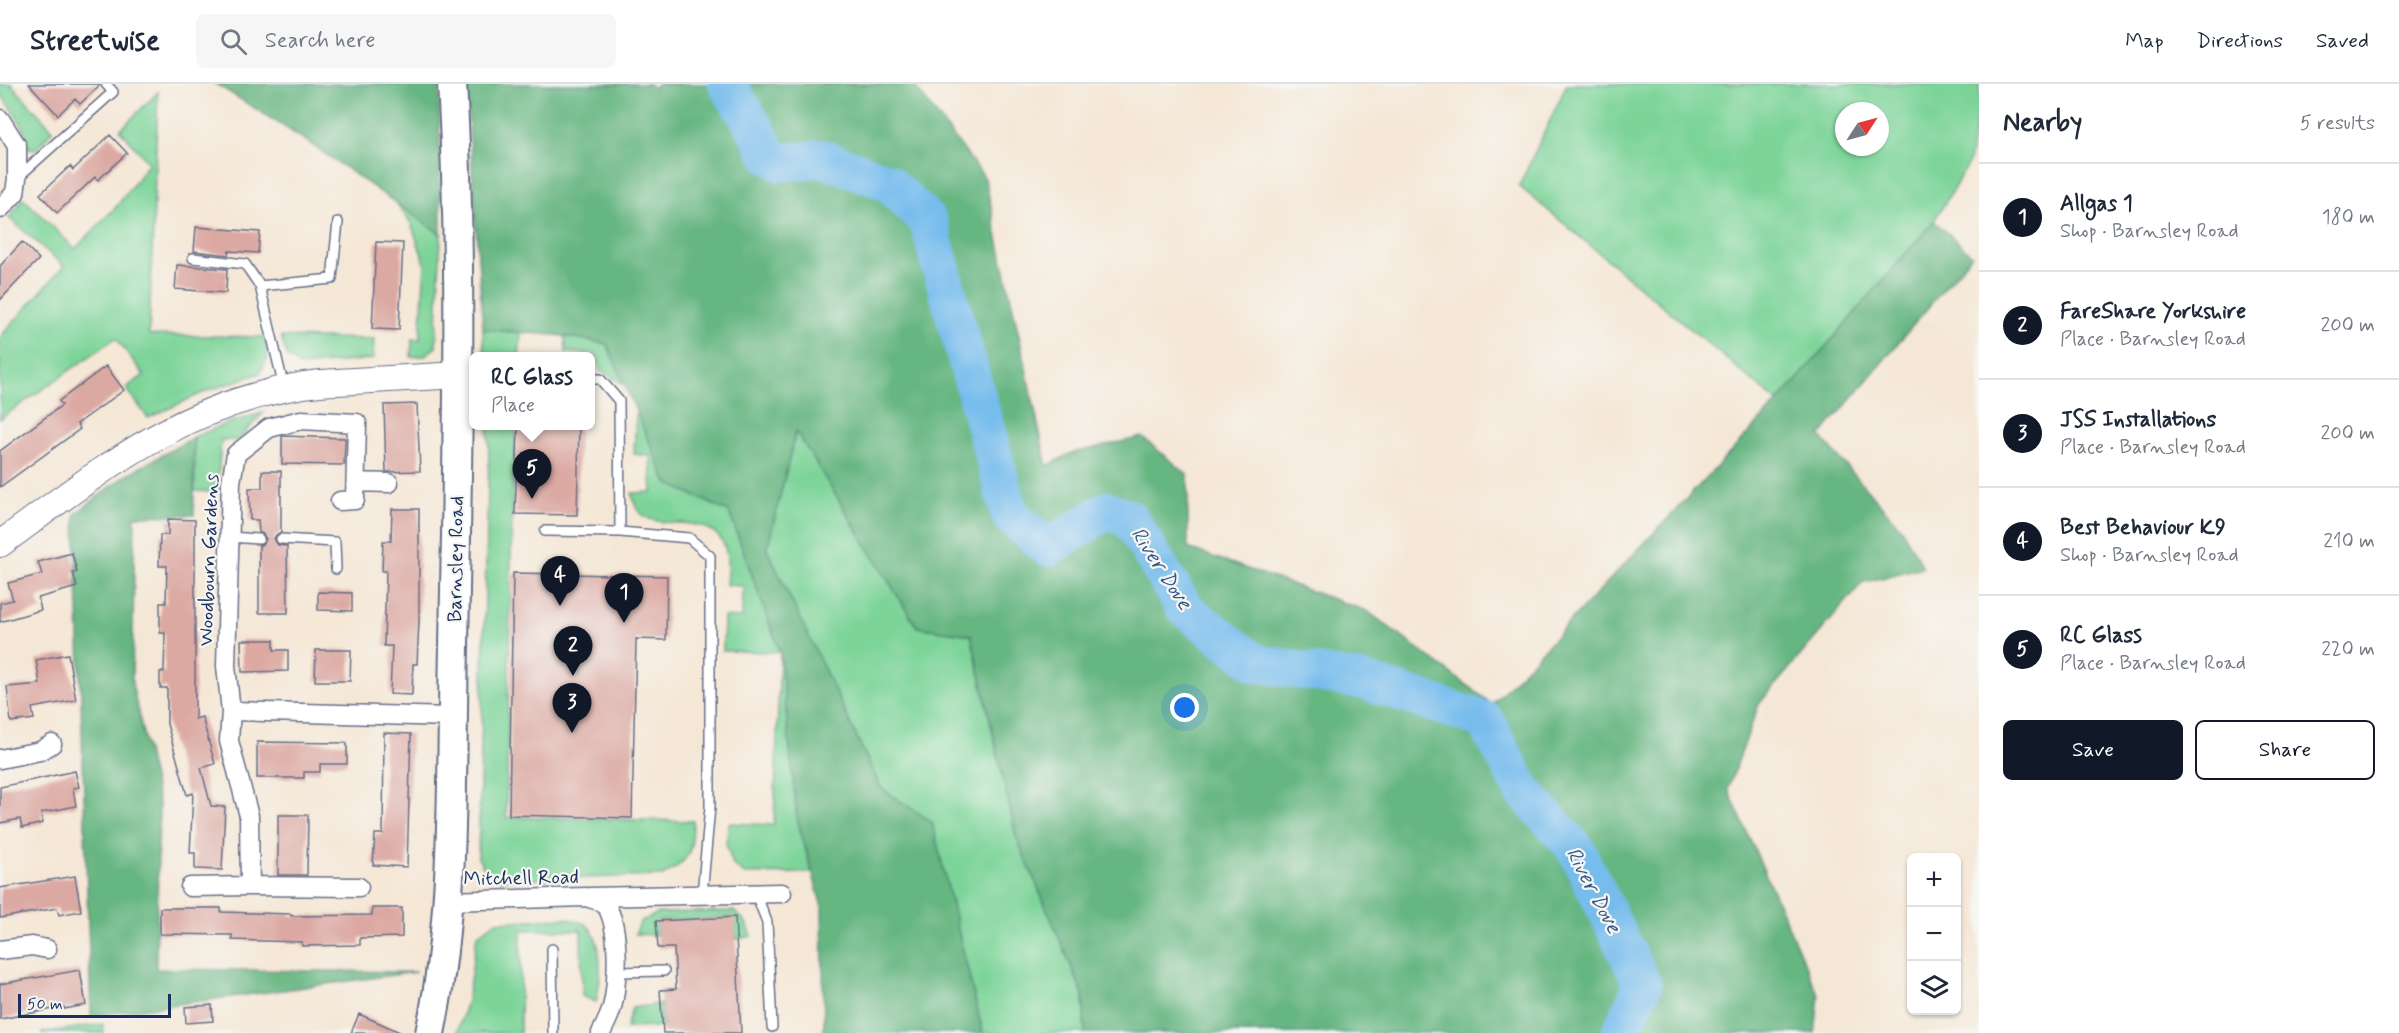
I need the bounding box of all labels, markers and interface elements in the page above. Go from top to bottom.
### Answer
search box [196,14,616,68]
text: Streetwise [30,23,160,60]
icon: search [217,25,250,58]
text: Search here [265,27,375,55]
text: Map [2125,27,2164,55]
text: Directions [2197,27,2283,55]
text: Saved [2316,27,2369,55]
north arrow [1835,102,1889,156]
text: Nearby [2003,106,2082,140]
text: 5 results [2300,110,2375,137]
text: Allgas 1 [2060,190,2133,218]
text: 1 [2018,204,2027,231]
text: 180 m [2322,204,2375,231]
text: Shop · Barnsley Road [2060,218,2238,245]
text: FareShare Yorkshire [2060,298,2246,326]
text: 2 [2018,312,2027,339]
text: 200 m [2320,312,2375,339]
text: Place · Barnsley Road [2060,326,2246,353]
popup [469,352,595,430]
text: RC Glass [491,364,573,392]
text: Place [491,392,535,419]
text: JSS Installations [2060,406,2216,434]
text: 3 [2018,420,2027,447]
text: 200 m [2320,420,2375,447]
text: Place · Barnsley Road [2060,434,2246,461]
pin: 5 [512,450,552,499]
street label: Woodbourn Gardens [193,473,226,647]
street label: Barnsley Road [442,496,471,622]
text: Best Behaviour K9 [2060,514,2226,542]
water label: River Dove [1124,522,1199,616]
text: 4 [2017,528,2028,555]
text: 210 m [2323,528,2375,555]
text: Shop · Barnsley Road [2060,542,2238,569]
pin: 4 [540,556,580,606]
pin: 1 [604,574,644,623]
text: RC Glass [2060,622,2142,650]
pin: 2 [554,626,592,676]
text: 5 [2017,636,2029,663]
text: 220 m [2321,636,2375,663]
text: Place · Barnsley Road [2060,650,2246,677]
pin: 3 [552,684,592,733]
your location [1170,693,1199,722]
button: Save [2003,720,2183,780]
button: Share [2195,720,2375,780]
water label: River Dove [1559,843,1628,939]
map controls [1907,853,1961,1015]
button: + [1907,853,1961,907]
street label: Mitchell Road [463,864,579,893]
button: − [1907,907,1961,961]
button: layers [1907,961,1961,1015]
scale bar [18,991,171,1018]
text: 50 m [27,994,63,1015]

